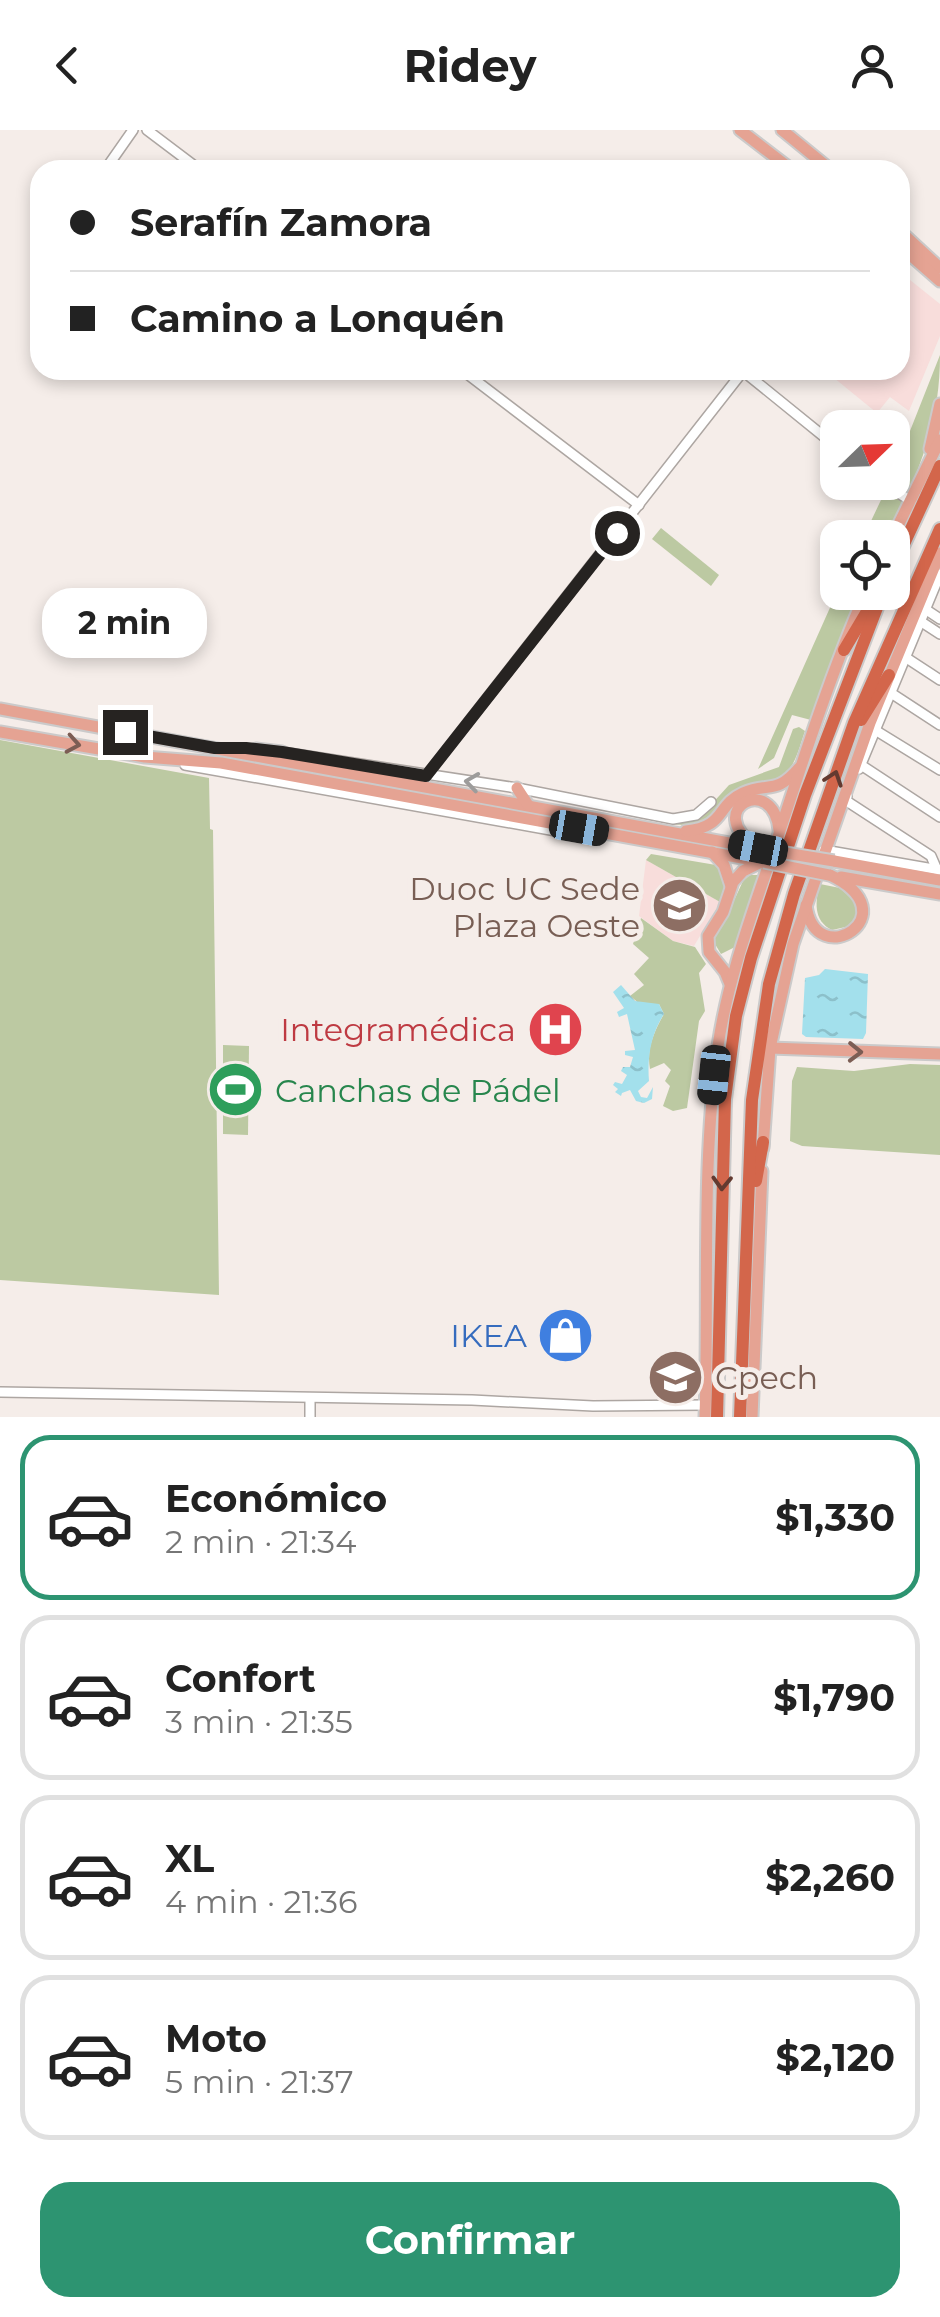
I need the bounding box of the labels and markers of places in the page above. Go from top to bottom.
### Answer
place label: Duoc UC Sede Plaza Oeste [409,869,640,945]
school or university icon: Duoc UC Sede Plaza Oeste [649,876,709,936]
hospital icon: Integramédica [525,999,585,1059]
place label: Integramédica [280,1010,516,1049]
sports icon: Canchas de Pádel [206,1060,266,1120]
place label: Canchas de Pádel [275,1071,561,1110]
shop icon: IKEA [536,1305,596,1365]
place label: IKEA [450,1316,527,1355]
school or university icon: Cpech [646,1347,706,1407]
place label: Cpech [715,1358,818,1397]

